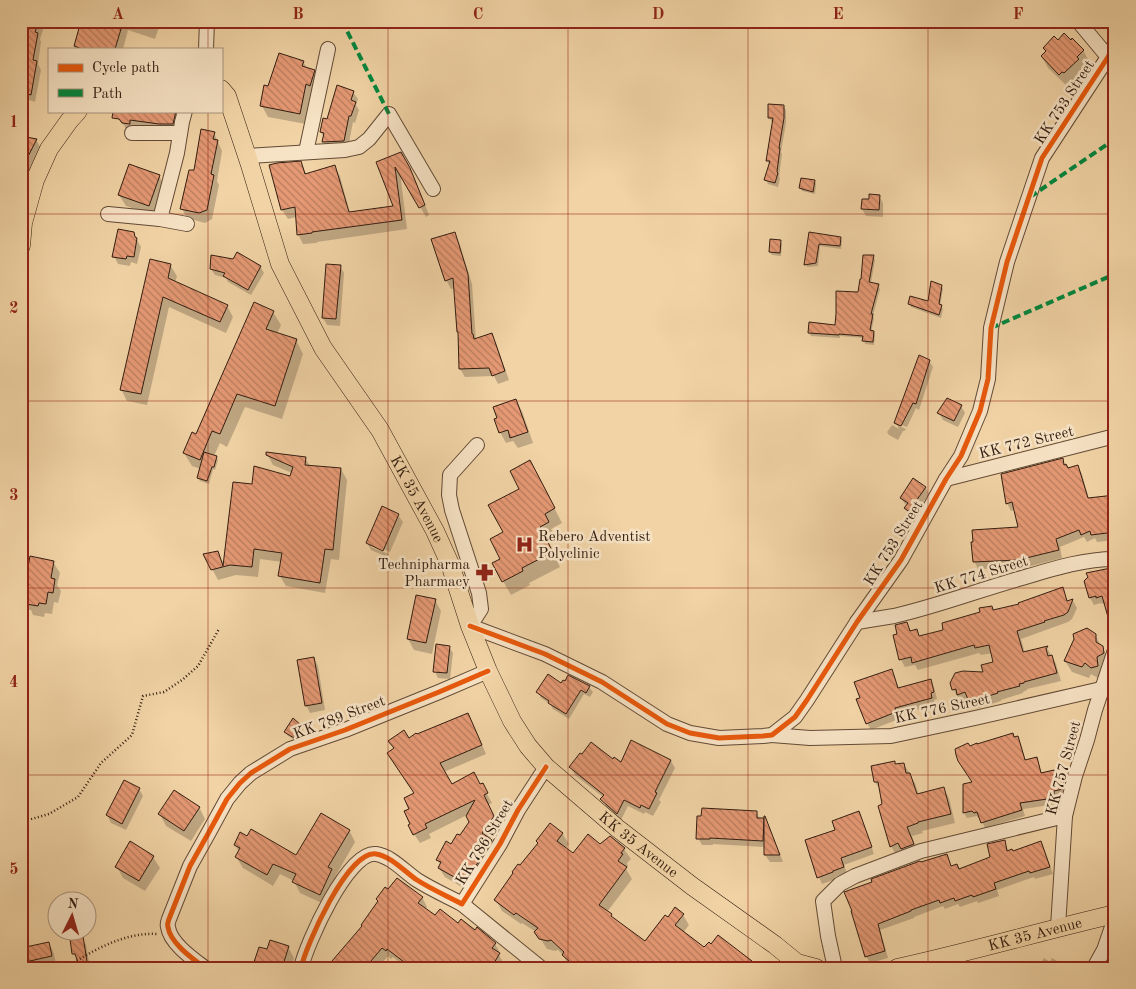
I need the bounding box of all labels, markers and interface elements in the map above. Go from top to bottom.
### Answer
text: A [112,7,124,23]
text: B [292,7,304,23]
text: C [473,7,483,23]
text: D [652,7,664,23]
text: E [832,7,844,23]
text: F [1013,7,1024,23]
legend [48,48,222,112]
street label: KK 753 Street [1033,58,1098,148]
text: Cycle path [92,61,160,76]
text: Path [92,87,122,102]
text: 1 [9,115,19,131]
text: 2 [9,301,19,317]
street label: KK 772 Street [978,424,1075,462]
street label: KK 35 Avenue [387,454,445,545]
text: 3 [9,488,19,504]
street label: KK 753 Street [862,499,926,589]
place label: Rebero Adventist Polyclinic [538,530,651,562]
hospital icon: Rebero Adventist Polyclinic [514,535,534,555]
street label: KK 774 Street [933,554,1030,597]
place label: Technipharma Pharmacy [378,558,471,590]
pharmacy icon: Technipharma Pharmacy [474,563,494,583]
text: 4 [9,675,19,691]
street label: KK 776 Street [893,692,991,727]
street label: KK 789 Street [292,694,387,743]
street label: KK 757 Street [1045,720,1084,817]
street label: KK 786 Street [454,797,517,888]
street label: KK 35 Avenue [595,810,680,881]
text: 5 [9,862,19,878]
north arrow [48,892,98,942]
text: N [67,897,79,912]
street label: KK 35 Avenue [987,916,1084,955]

